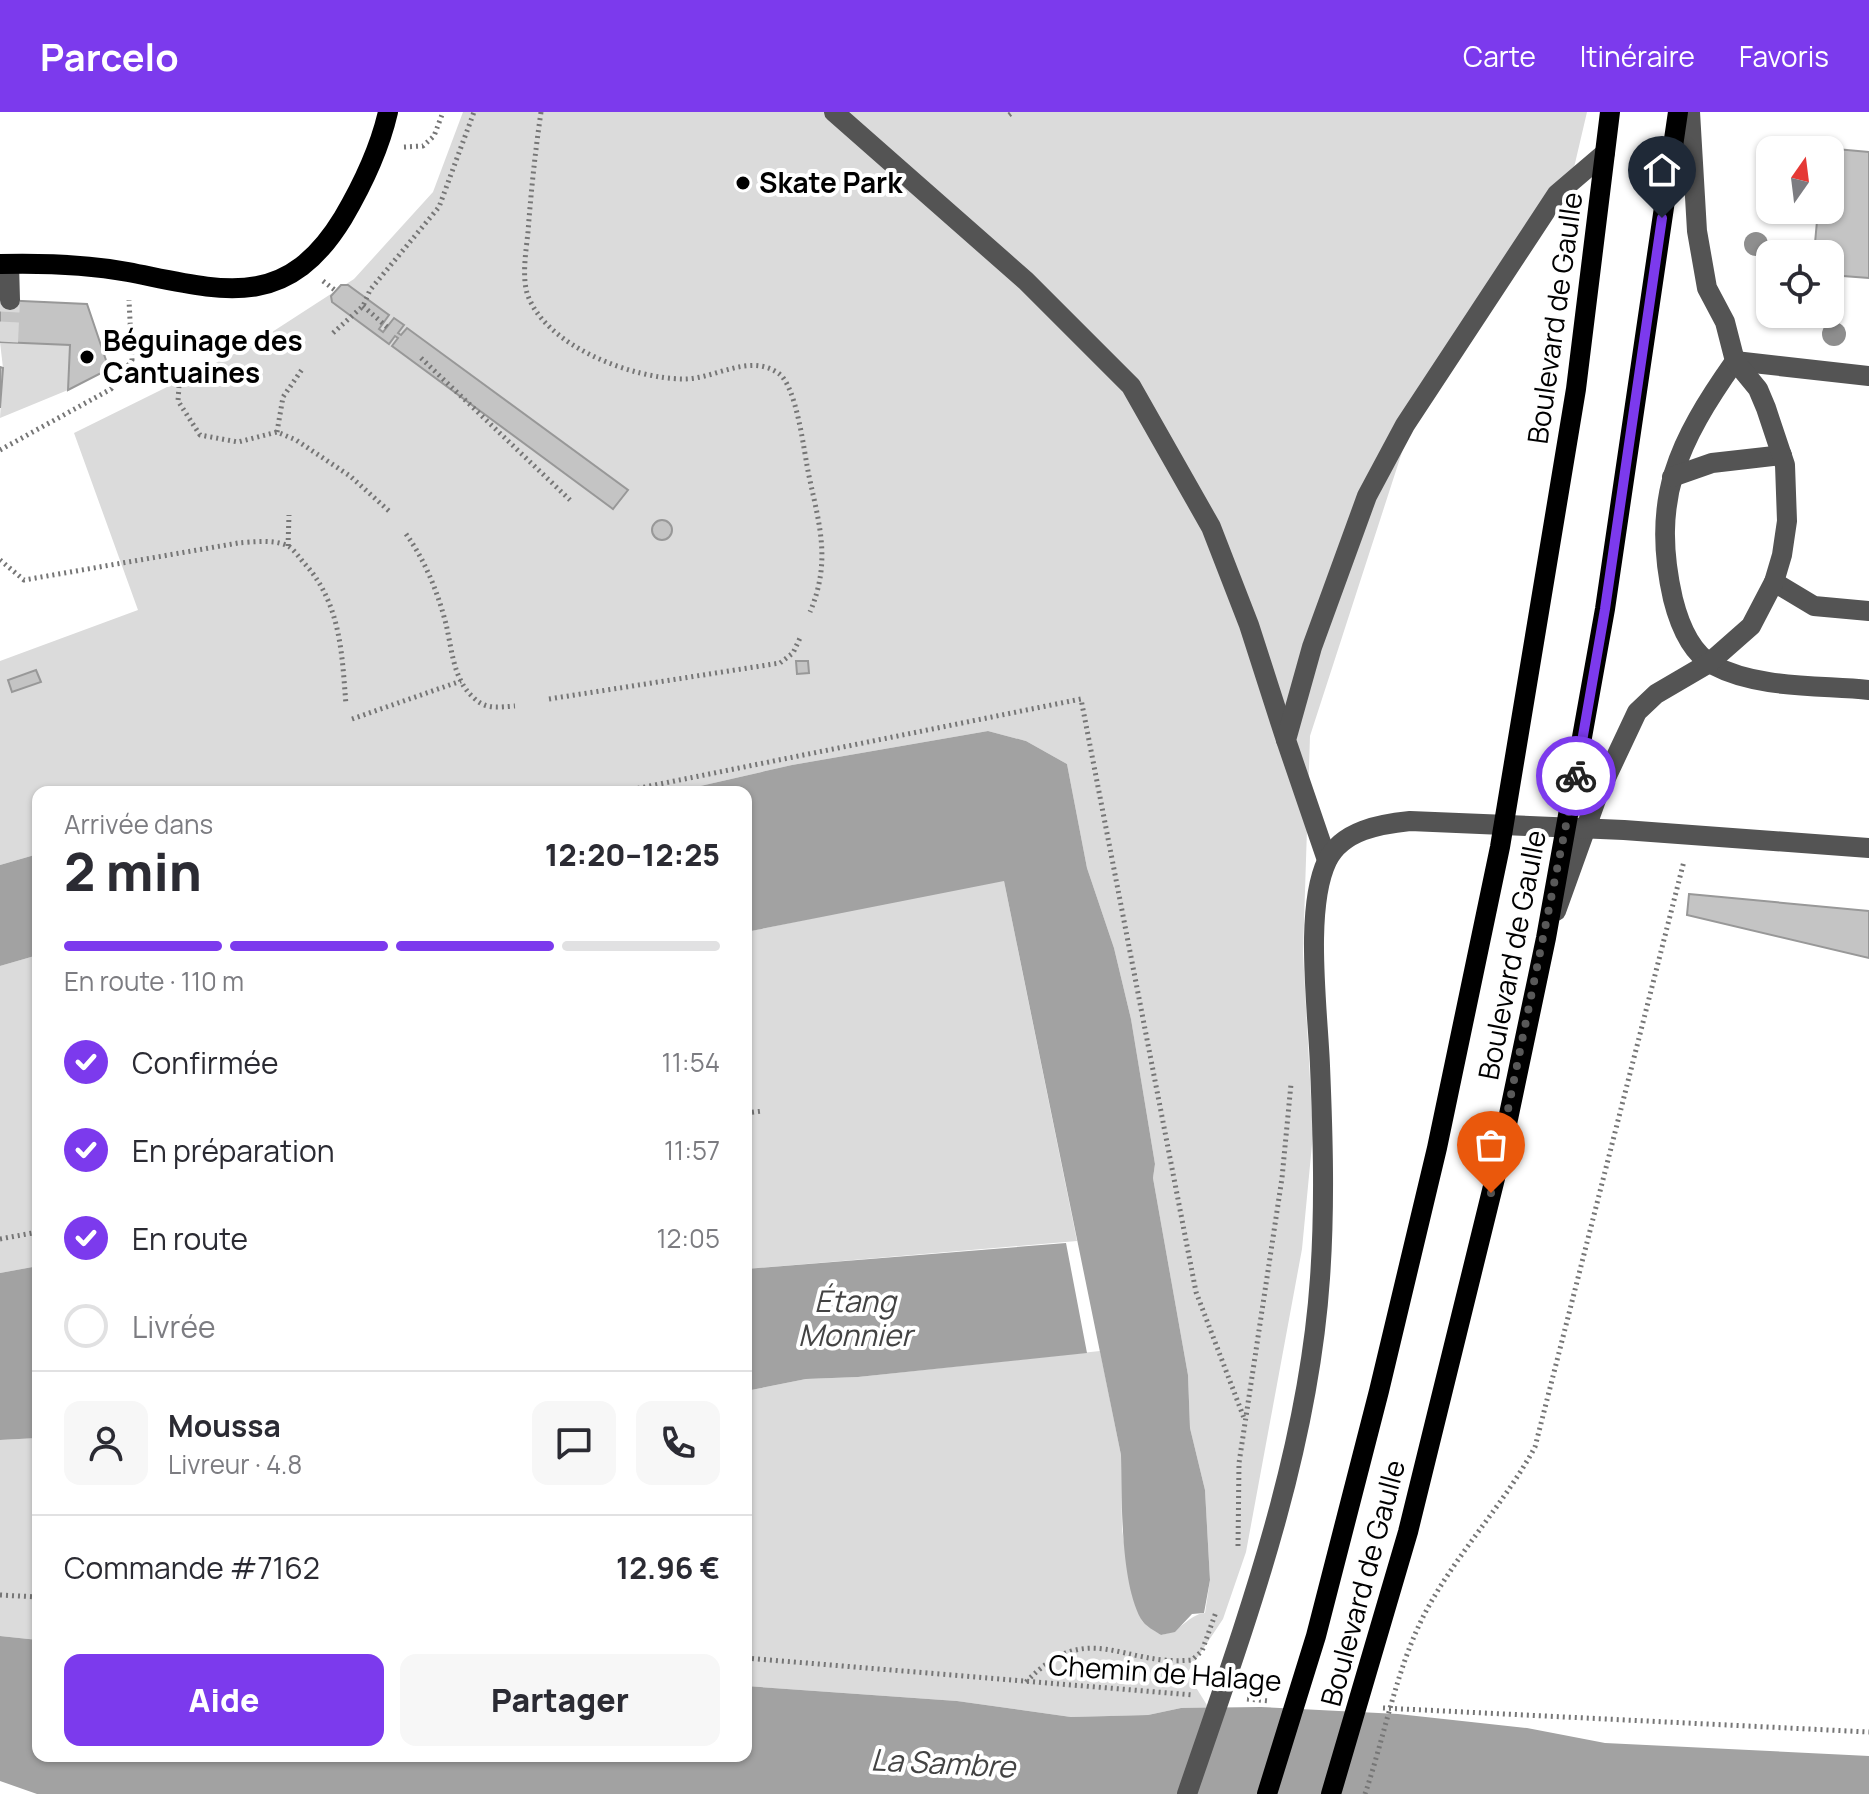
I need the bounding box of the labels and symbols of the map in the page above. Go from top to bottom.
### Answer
pin [1628,136,1696,218]
north arrow [1756,136,1844,224]
place label: Skate Park [759,163,903,201]
marker: Skate Park [734,174,752,192]
street label: Boulevard de Gaulle [1518,190,1590,446]
place label: Béguinage des Cantuaines [103,321,303,391]
marker: Béguinage des Cantuaines [78,348,96,366]
courier [1536,736,1616,816]
street label: Boulevard de Gaulle [1468,827,1554,1083]
pin [1457,1111,1525,1193]
water label: Étang Monnier [798,1280,916,1355]
street label: Boulevard de Gaulle [1311,1455,1413,1710]
street label: Chemin de Halage [1047,1645,1283,1699]
water label: La Sambre [870,1738,1018,1787]

